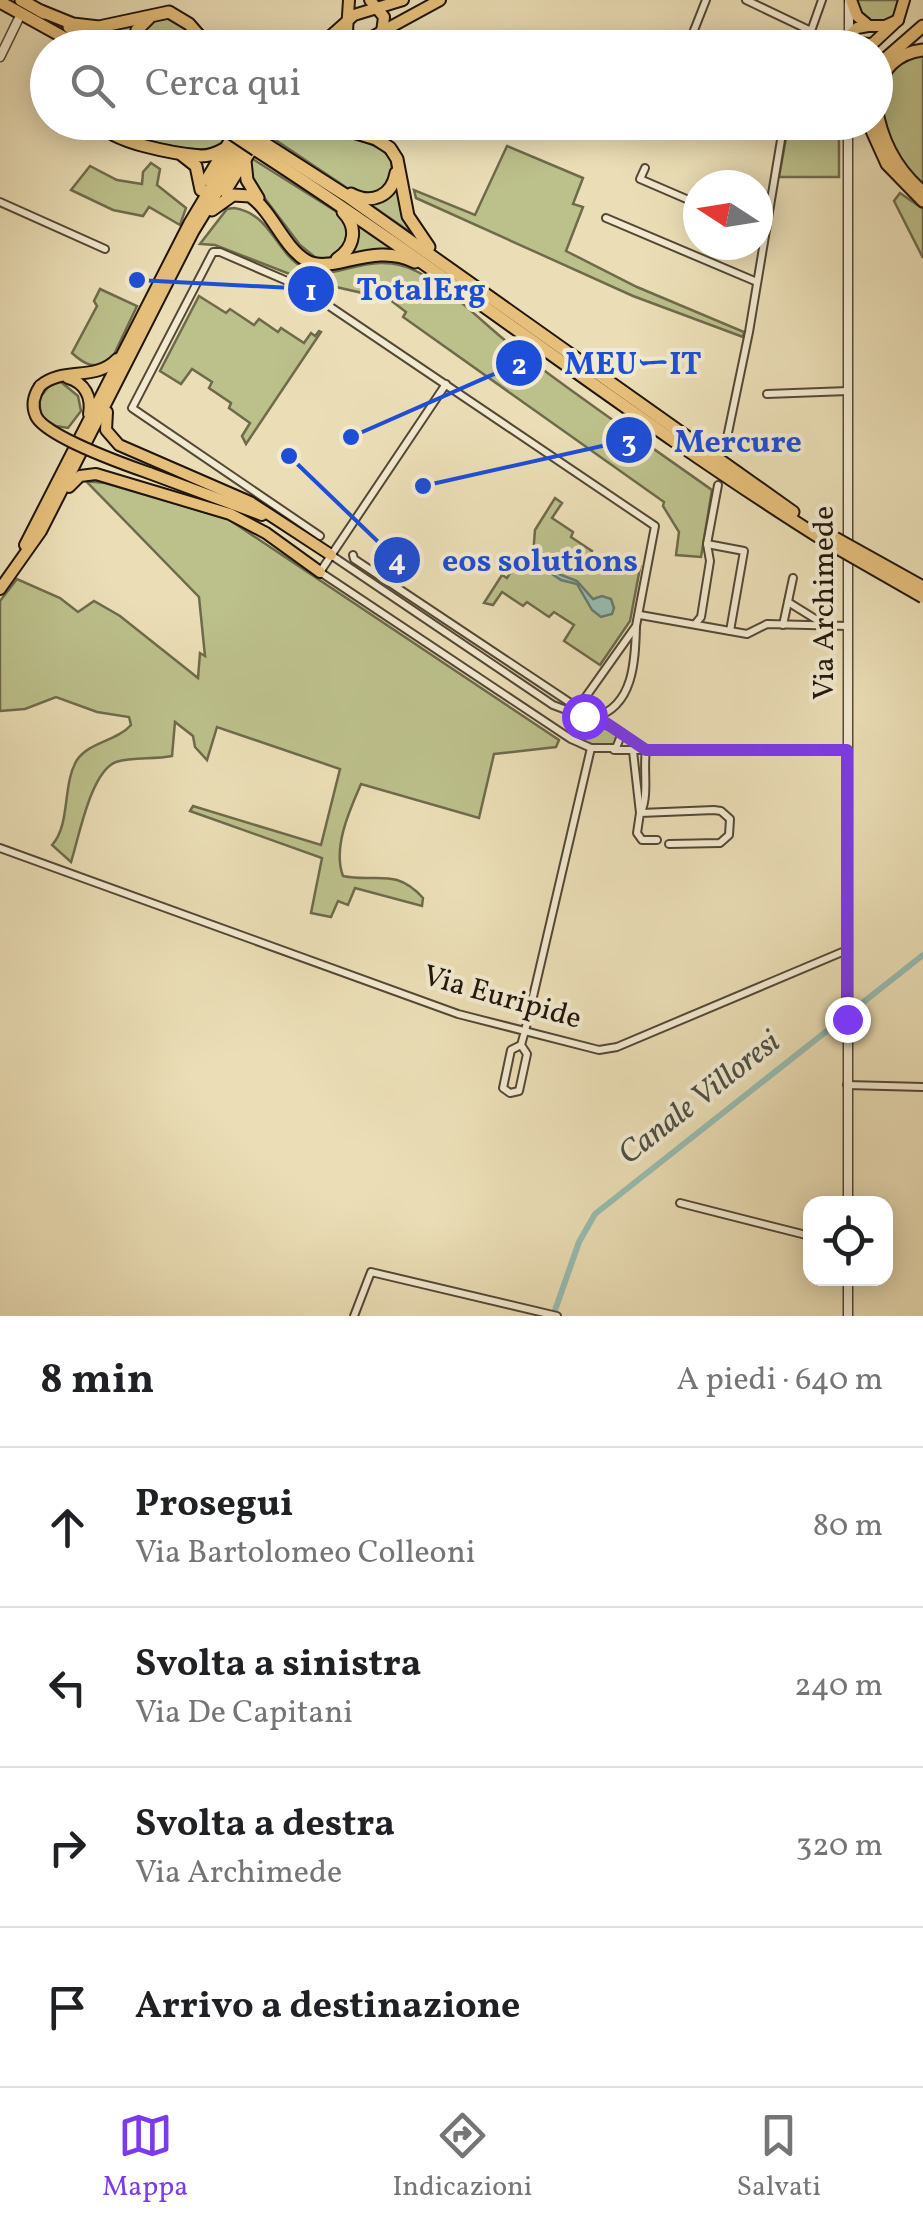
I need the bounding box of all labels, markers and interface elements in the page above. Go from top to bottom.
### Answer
search box [30,30,893,140]
icon: search [65,58,120,113]
text: Cerca qui [145,59,301,112]
north arrow [683,170,773,260]
callout: TotalErg [286,258,506,320]
text: TotalErg [356,270,486,314]
text: 1 [305,271,317,313]
callout: MEUーIT [494,332,721,394]
text: MEUーIT [564,344,702,388]
text: 2 [511,345,527,387]
callout: Mercure [604,409,822,471]
text: 3 [621,422,637,464]
text: Mercure [674,422,802,466]
street label: Via Archimede [804,506,846,700]
callout: eos solutions [372,529,658,591]
text: 4 [388,541,406,583]
text: eos solutions [442,541,638,585]
route start [562,694,608,740]
street label: Via Euripide [418,955,586,1041]
route end [825,997,871,1043]
water label: Canale Villoresi [610,1021,791,1176]
map controls [803,1196,893,1286]
button: locate [803,1196,893,1286]
text: 8 min [40,1352,154,1411]
text: A piedi · 640 m [677,1359,883,1403]
text: Prosegui [135,1479,294,1532]
icon: ahead [40,1500,95,1555]
text: 80 m [813,1505,883,1549]
text: Via Bartolomeo Colleoni [135,1532,475,1576]
text: Svolta a sinistra [135,1639,422,1692]
icon: left [40,1660,95,1715]
text: 240 m [794,1665,883,1709]
text: Via De Capitani [135,1692,353,1736]
text: Svolta a destra [135,1799,395,1852]
icon: right [40,1820,95,1875]
text: 320 m [796,1825,883,1869]
text: Via Archimede [135,1852,342,1896]
icon: arrive [40,1980,95,2035]
text: Arrivo a destinazione [135,1981,520,2034]
tab: Mappa [102,2108,188,2207]
tab: Indicazioni [392,2108,532,2207]
tab: Salvati [737,2108,821,2207]

